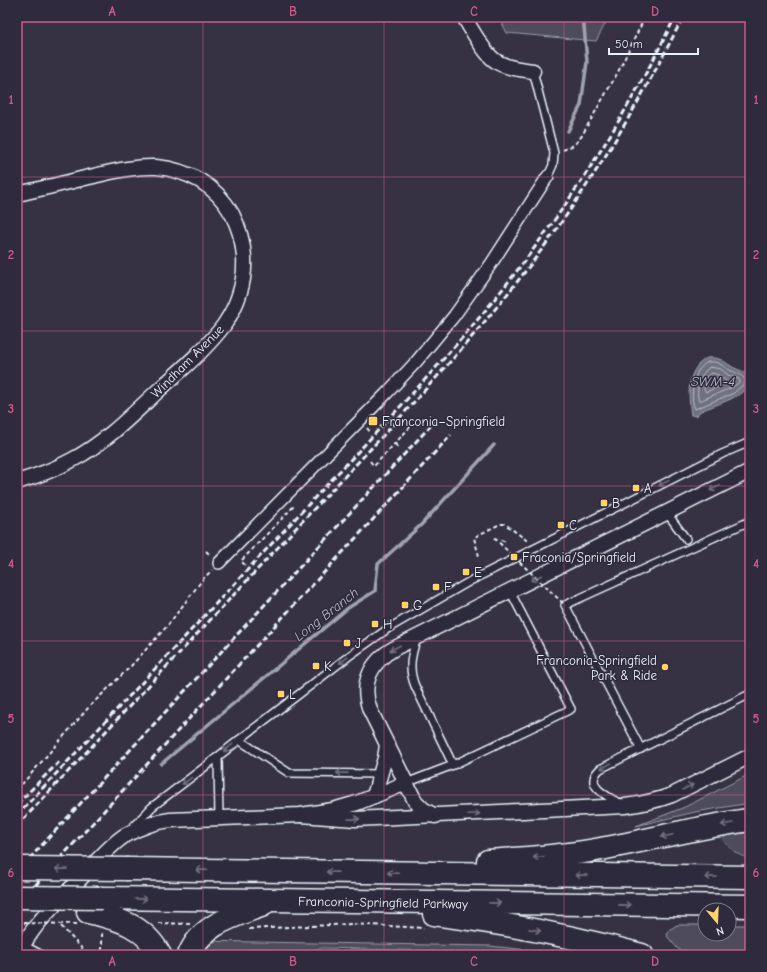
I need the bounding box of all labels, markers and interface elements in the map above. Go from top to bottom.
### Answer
text: A [108,4,116,19]
text: B [289,4,297,19]
text: C [470,4,478,19]
text: D [651,4,659,19]
scale bar [609,30,698,56]
text: 50 m [615,37,643,51]
text: 1 [8,92,14,107]
text: 1 [753,92,759,107]
text: 2 [8,247,14,262]
text: 2 [753,247,759,262]
street label: Windham Avenue [148,322,227,401]
water label: SWM-4 [691,373,735,390]
text: 3 [8,401,14,416]
text: 3 [753,401,759,416]
place label: Franconia–Springfield [382,414,505,429]
marker: Franconia–Springfield [367,415,379,427]
one-way arrow [659,480,671,488]
place label: A [644,481,652,496]
marker: A [631,483,641,493]
one-way arrow [709,485,721,493]
place label: B [612,496,620,511]
marker: B [599,498,609,508]
place label: C [569,518,577,533]
marker: C [556,520,566,530]
place label: Fraconia/Springfield [522,550,636,565]
marker: Fraconia/Springfield [509,552,519,562]
text: 4 [8,556,14,571]
text: 4 [753,556,759,571]
place label: E [474,565,482,580]
marker: E [461,567,471,577]
one-way arrow [531,575,543,582]
place label: F [444,580,452,595]
marker: F [431,582,441,592]
water label: Long Branch [291,584,362,645]
place label: G [413,598,422,613]
marker: G [400,600,410,610]
place label: H [383,617,392,632]
marker: H [370,619,380,629]
place label: J [355,636,361,651]
marker: J [342,638,352,648]
one-way arrow [389,645,401,653]
place label: Franconia-Springfield Park & Ride [536,653,657,683]
one-way arrow [338,656,349,665]
place label: K [324,659,332,674]
marker: K [311,661,321,671]
marker: Franconia-Springfield Park & Ride [660,662,670,672]
place label: L [289,687,296,702]
marker: L [276,689,286,699]
text: 5 [8,711,15,726]
text: 5 [753,711,760,726]
one-way arrow [223,744,234,752]
one-way arrow [601,763,613,770]
one-way arrow [336,769,349,777]
one-way arrow [181,776,192,785]
one-way arrow [681,783,693,791]
one-way arrow [467,810,480,817]
one-way arrow [347,815,360,823]
one-way arrow [721,820,734,828]
one-way arrow [660,832,673,840]
one-way arrow [533,854,546,861]
text: 6 [8,865,15,880]
one-way arrow [55,865,68,873]
text: 6 [753,865,760,880]
one-way arrow [196,866,209,874]
one-way arrow [326,868,339,876]
one-way arrow [387,869,400,877]
one-way arrow [575,871,588,879]
one-way arrow [705,873,718,880]
street label: Franconia-Springfield Parkway [298,894,468,911]
one-way arrow [134,895,147,903]
one-way arrow [488,899,501,907]
one-way arrow [618,901,631,909]
north arrow [697,902,737,942]
text: N [715,924,726,938]
one-way arrow [528,926,541,934]
text: A [108,954,116,969]
text: B [289,954,297,969]
text: C [470,954,478,969]
text: D [651,954,659,969]

